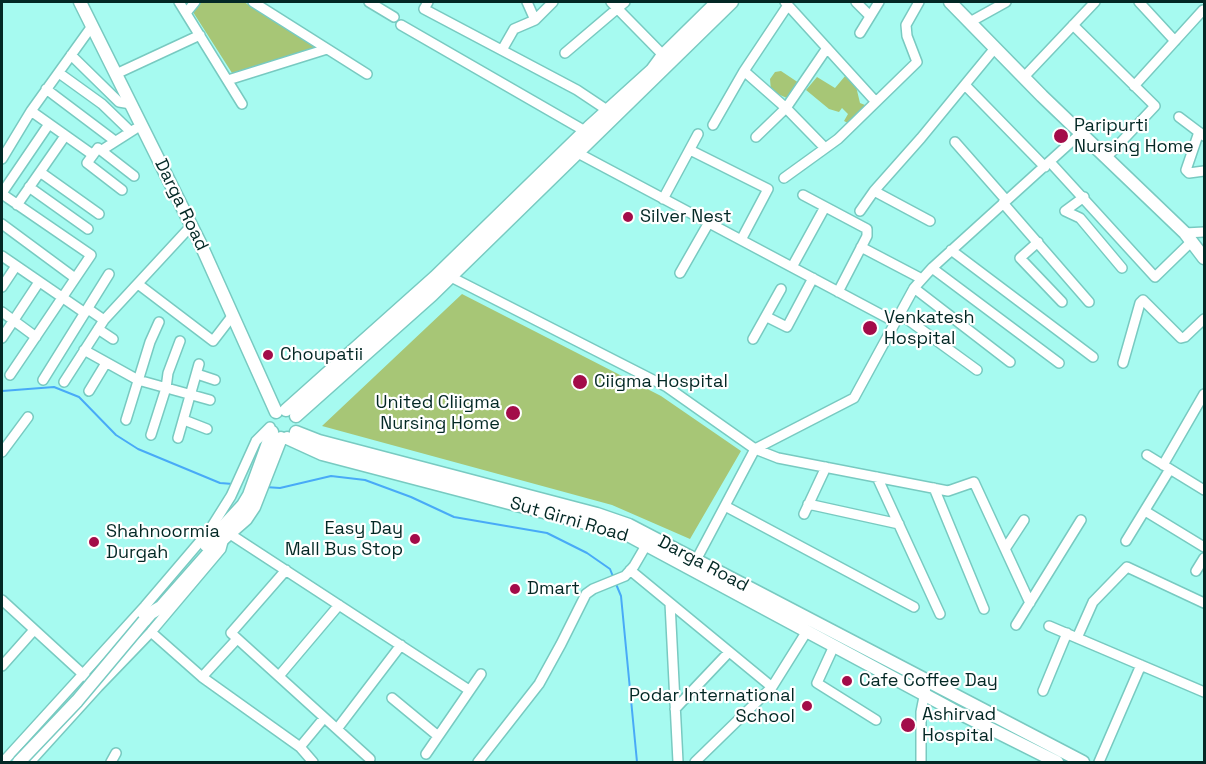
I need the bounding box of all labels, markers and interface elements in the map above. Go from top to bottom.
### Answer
place label: Paripurti Nursing Home [1074,115,1194,158]
marker: Paripurti Nursing Home [1052,127,1070,145]
street label: Darga Road [149,156,213,254]
place label: Silver Nest [640,206,731,228]
marker: Silver Nest [621,210,635,224]
place label: Venkatesh Hospital [884,307,975,350]
marker: Venkatesh Hospital [861,319,879,337]
place label: Choupatii [280,344,363,366]
marker: Choupatii [261,348,275,362]
place label: Ciigma Hospital [594,371,728,393]
marker: Ciigma Hospital [571,373,589,391]
place label: United CIiigma Nursing Home [376,392,500,434]
marker: United CIiigma Nursing Home [504,404,522,422]
street label: Sut Girni Road [507,493,631,547]
place label: Easy Day Mall Bus Stop [285,518,403,560]
place label: Shahnoormia Durgah [106,521,220,564]
street label: Darga Road [654,531,752,597]
marker: Easy Day Mall Bus Stop [408,532,422,546]
marker: Shahnoormia Durgah [87,535,101,549]
place label: Dmart [527,578,580,600]
marker: Dmart [508,582,522,596]
place label: Cafe Coffee Day [859,670,998,692]
marker: Cafe Coffee Day [840,674,854,688]
place label: Podar International School [629,685,795,728]
marker: Podar International School [800,699,814,713]
place label: Ashirvad Hospital [922,704,996,746]
marker: Ashirvad Hospital [899,716,917,734]

